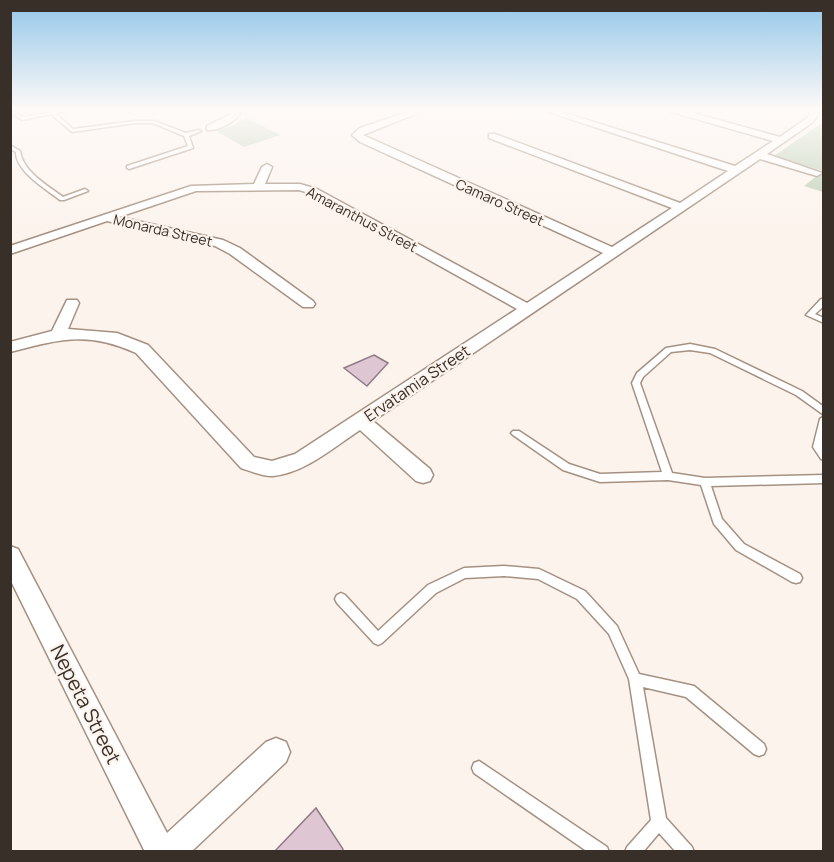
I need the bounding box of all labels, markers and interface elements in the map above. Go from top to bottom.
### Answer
street label: Camaro Street [453,174,547,230]
street label: Amaranthus Street [303,182,421,256]
street label: Monarda Street [112,209,215,251]
street label: Ervatamia Street [360,339,474,427]
street label: Nepeta Street [44,640,128,768]

